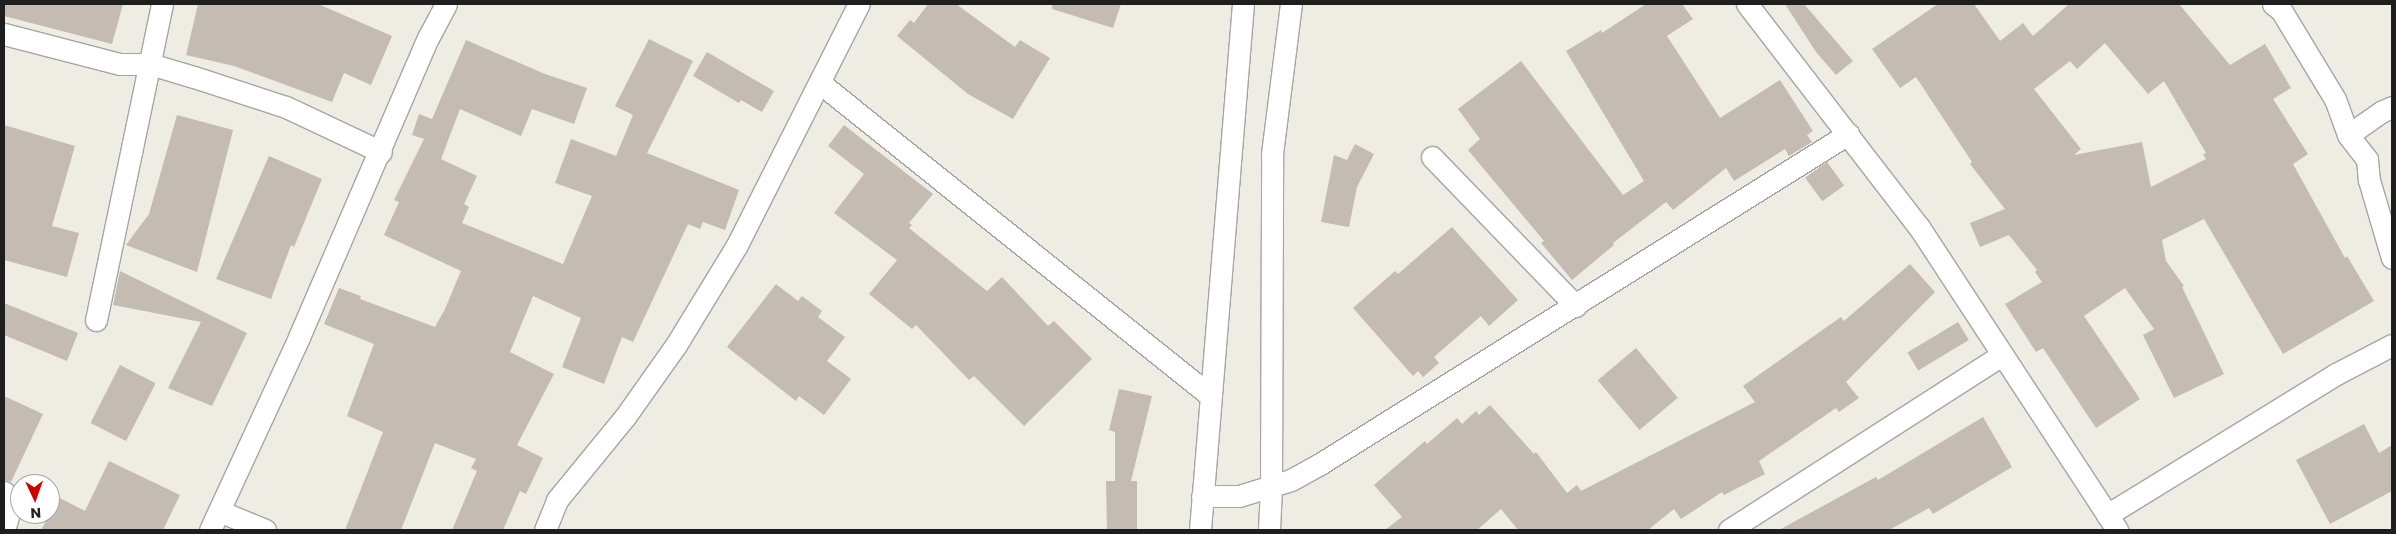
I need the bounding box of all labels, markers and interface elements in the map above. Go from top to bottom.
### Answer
north arrow [10,474,60,524]
text: N [30,503,42,523]

